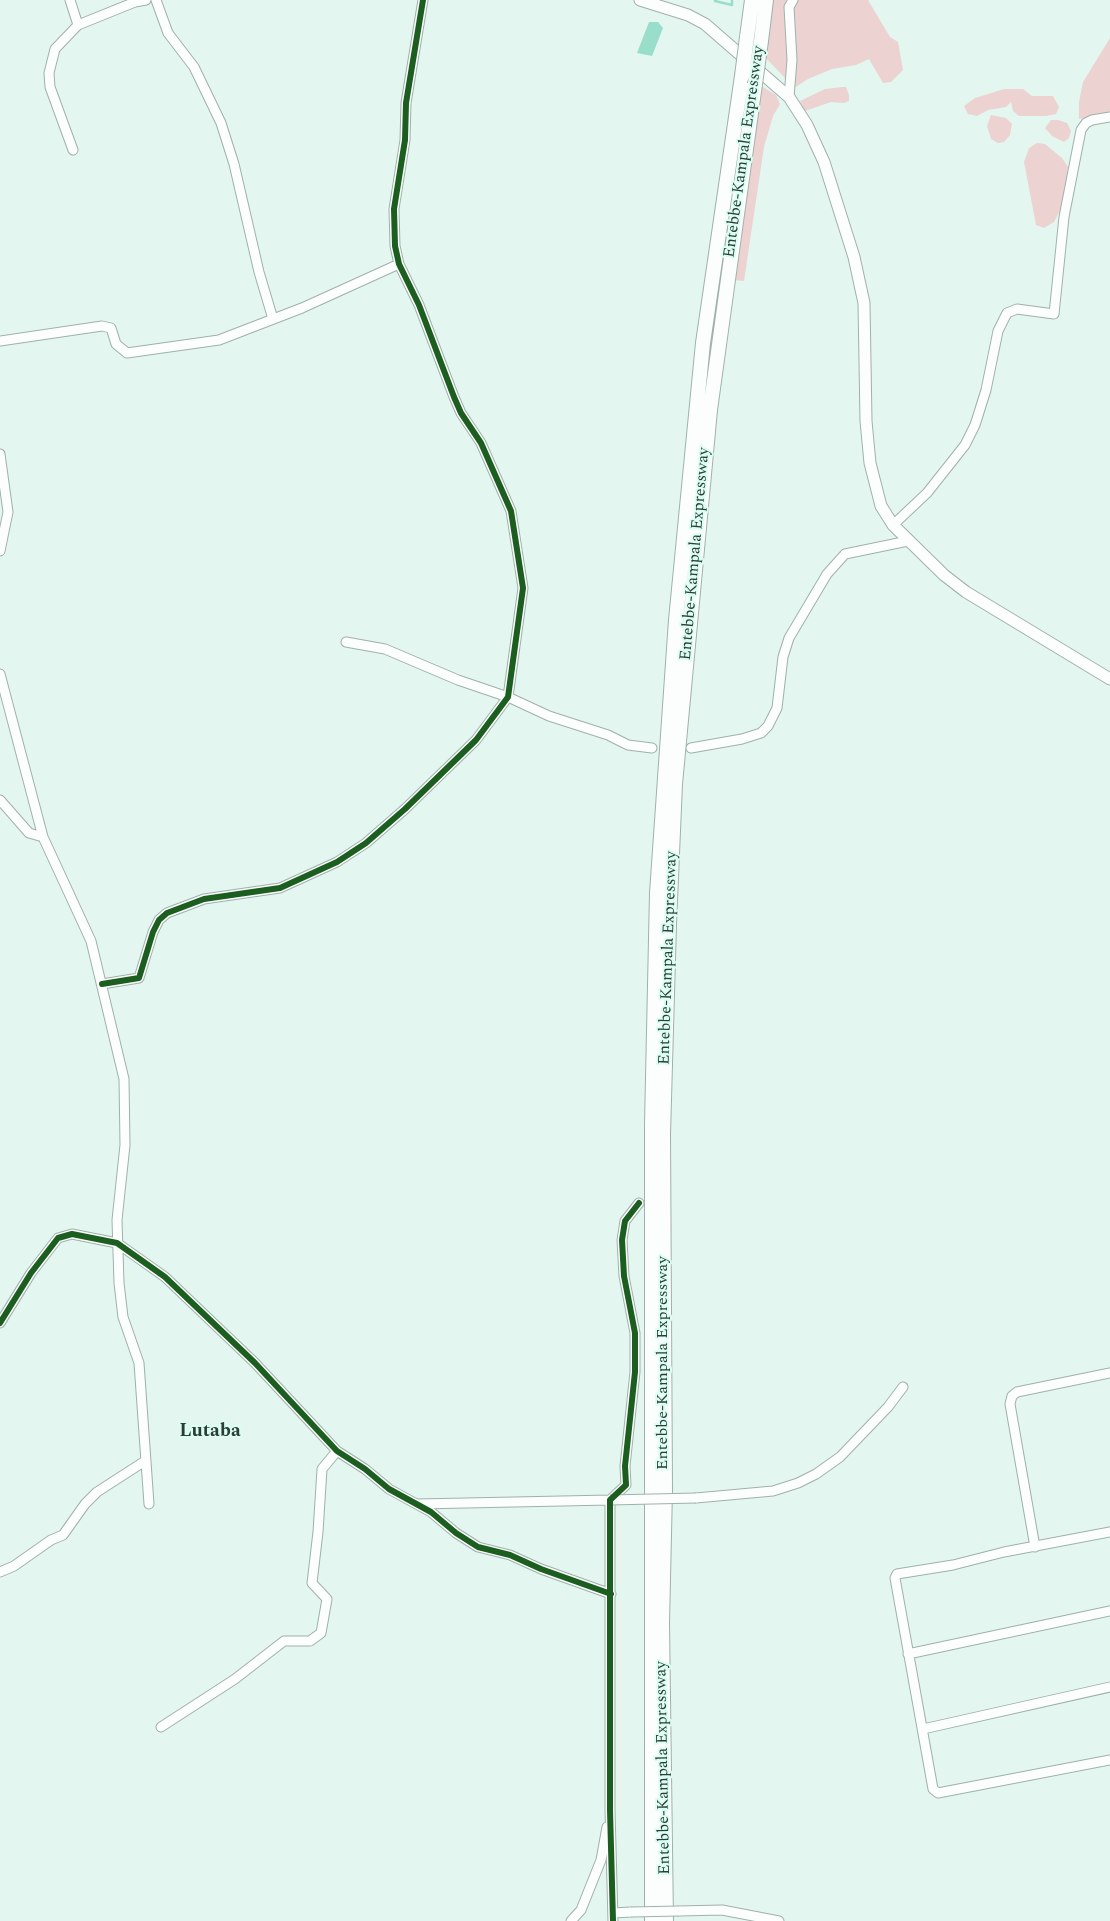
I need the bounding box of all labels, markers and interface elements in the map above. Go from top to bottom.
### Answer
street label: Entebbe-Kampala Expressway [721,45,769,259]
street label: Entebbe-Kampala Expressway [677,447,715,661]
street label: Entebbe-Kampala Expressway [656,851,682,1065]
street label: Entebbe-Kampala Expressway [654,1256,674,1470]
district label: Lutaba [179,1421,241,1443]
street label: Entebbe-Kampala Expressway [653,1661,675,1875]

